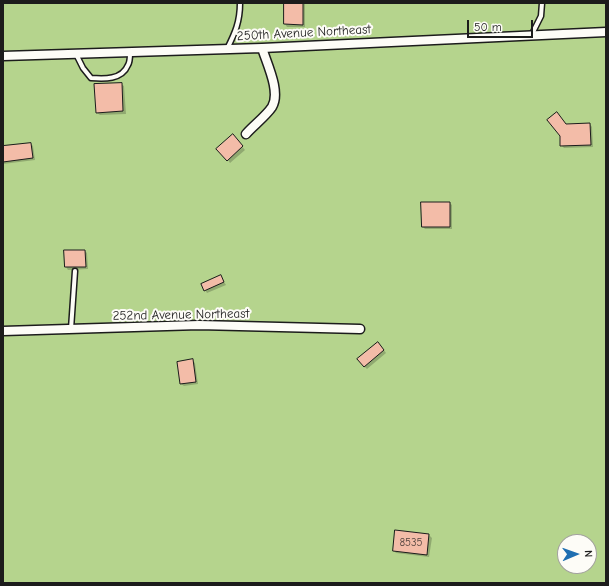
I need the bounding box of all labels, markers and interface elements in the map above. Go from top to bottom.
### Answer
scale bar [469,12,535,38]
text: 50 m [474,20,502,34]
street label: 250th Avenue Northeast [237,22,371,44]
street label: 252nd Avenue Northeast [113,306,249,324]
north arrow [557,534,597,574]
house number: 8535 [399,536,423,550]
text: N [582,550,595,557]

